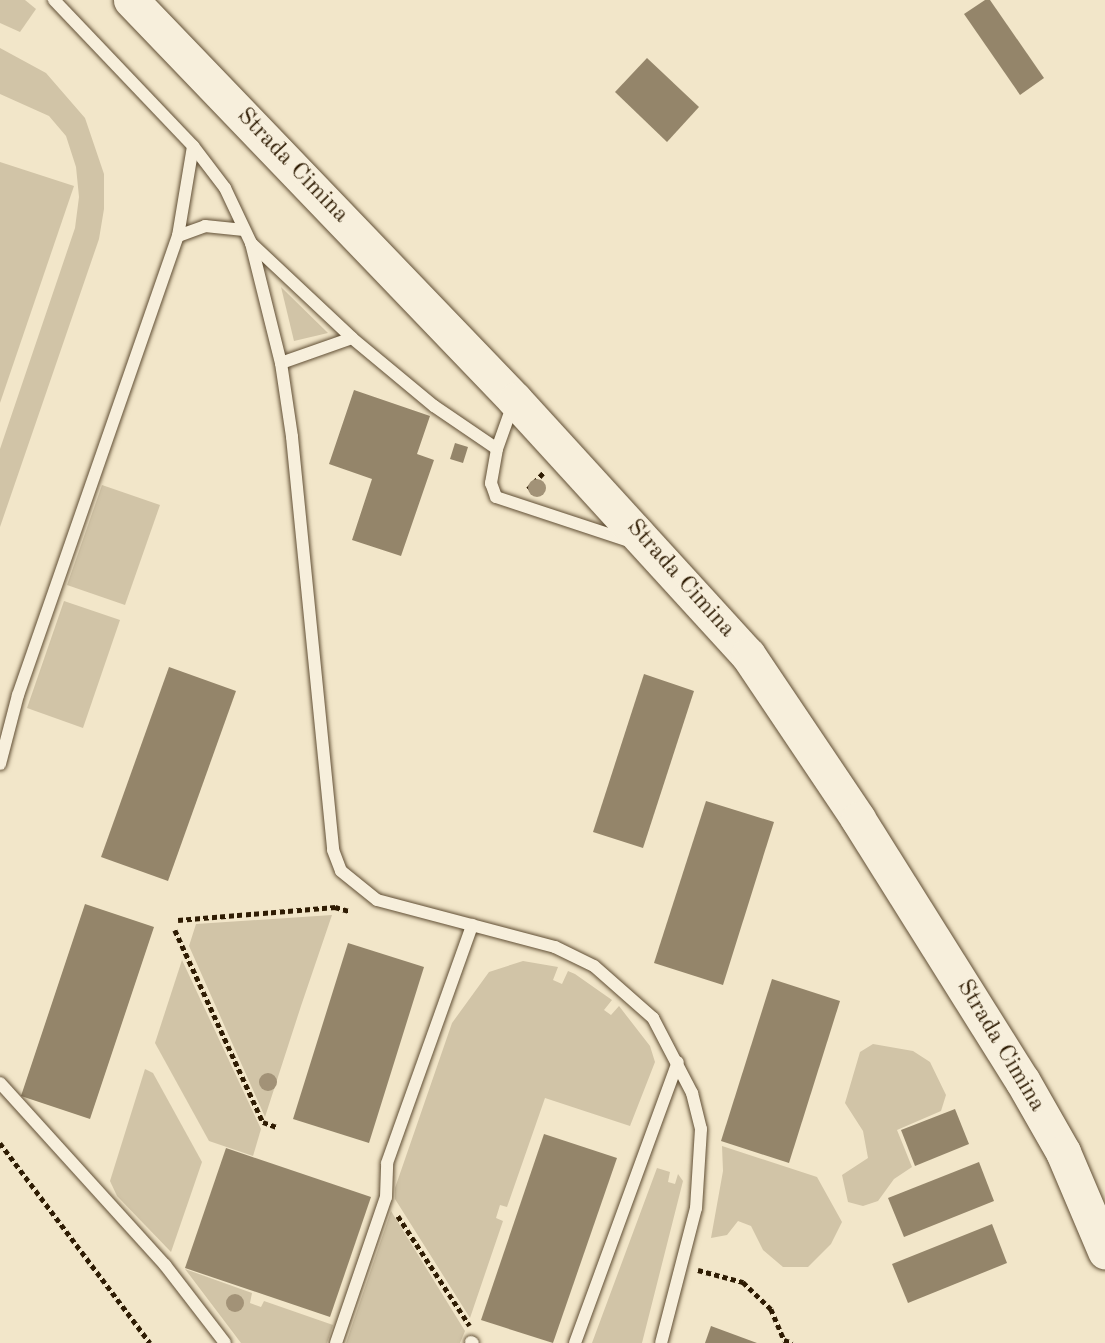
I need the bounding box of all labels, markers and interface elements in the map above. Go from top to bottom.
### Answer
street label: Strada Cimina [230,102,354,230]
street label: Strada Cimina [619,514,741,644]
street label: Strada Cimina [949,975,1051,1117]

